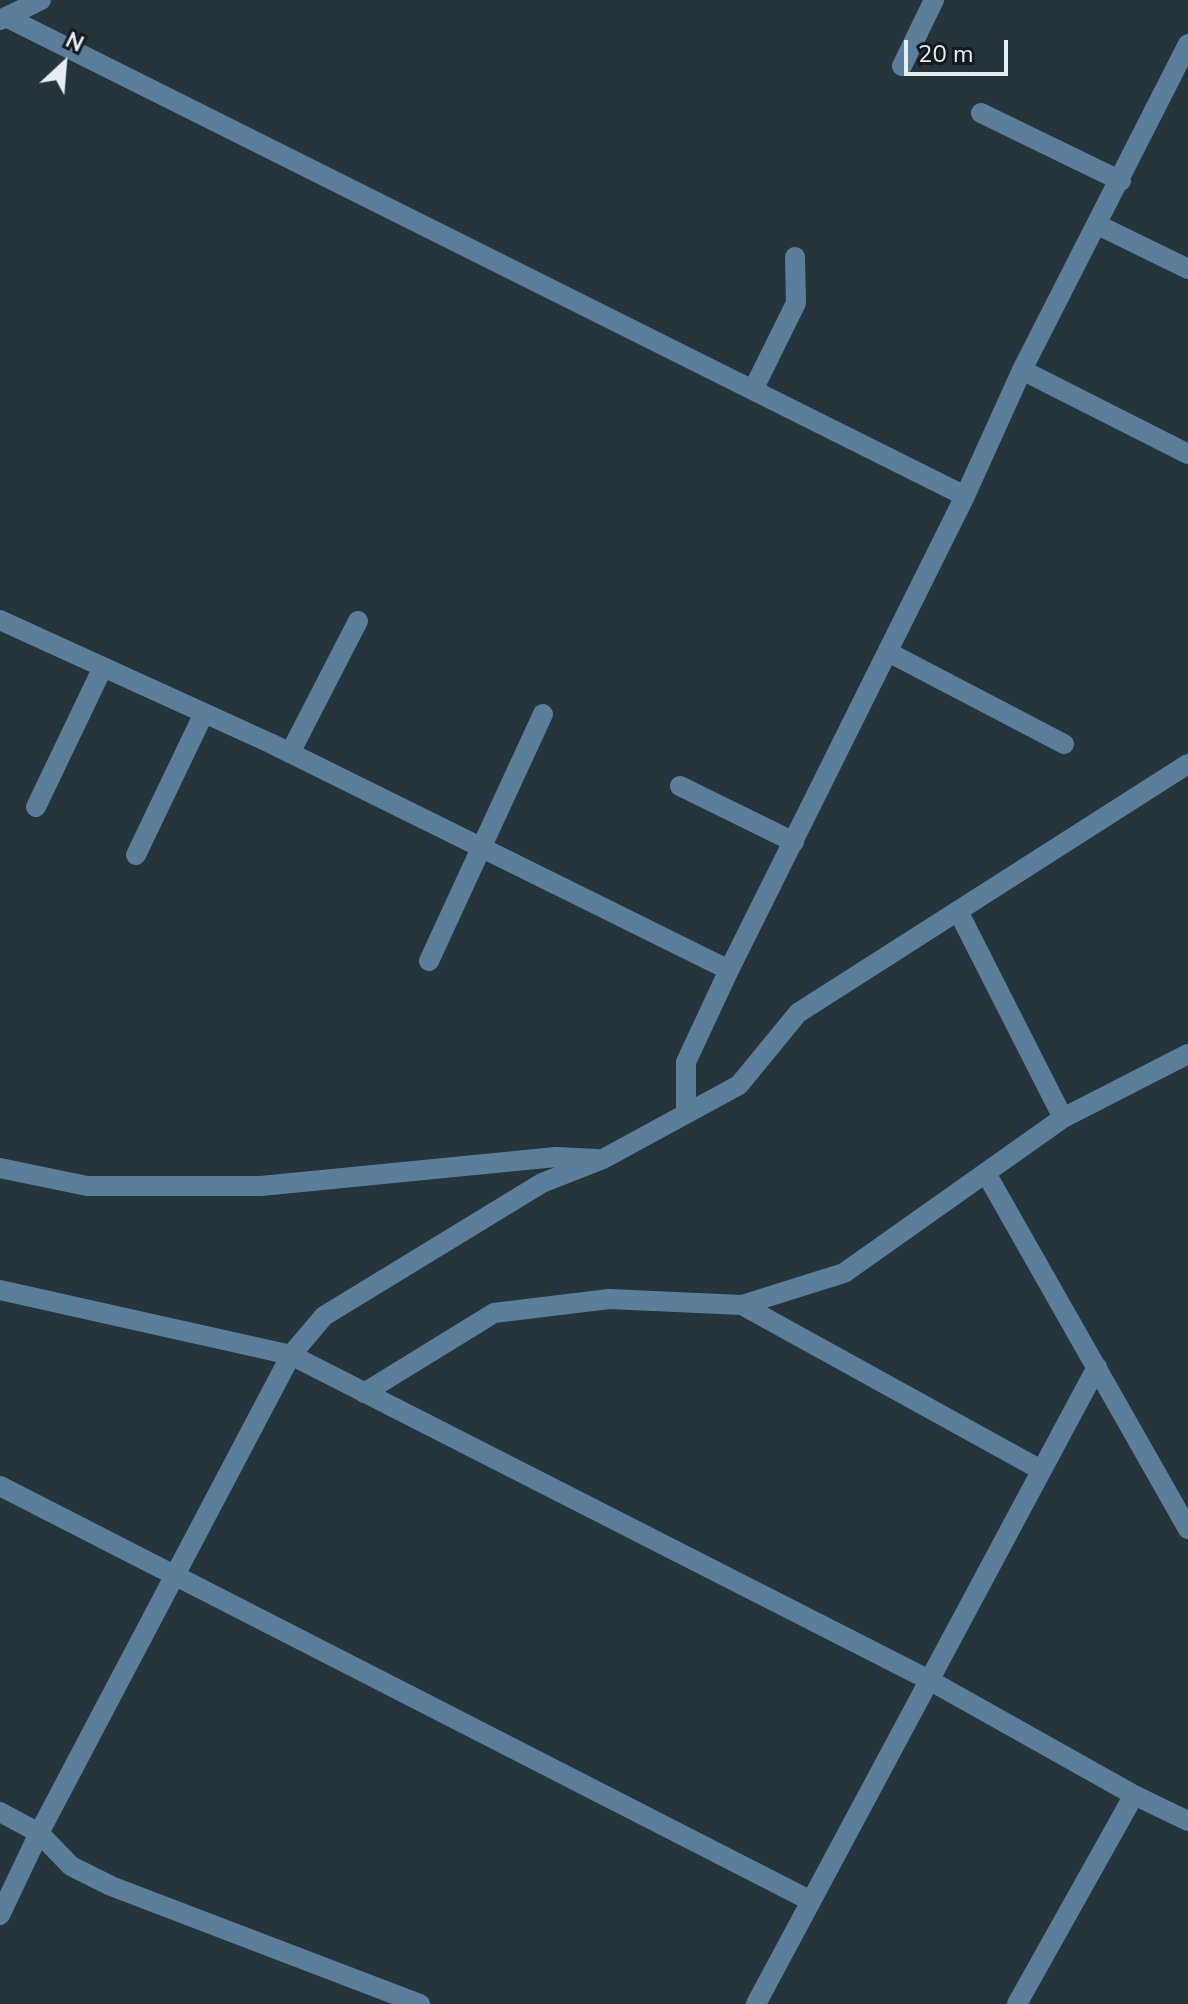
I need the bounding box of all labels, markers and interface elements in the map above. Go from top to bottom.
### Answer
north arrow [24,24,104,104]
scale bar [908,24,1012,74]
text: N [61,25,88,60]
text: 20 m [918,38,974,70]

